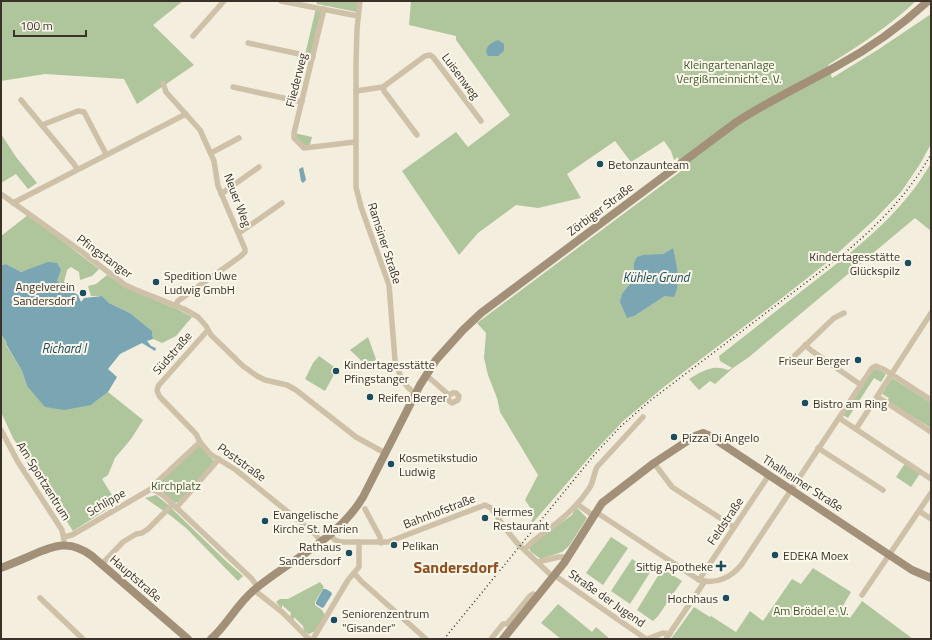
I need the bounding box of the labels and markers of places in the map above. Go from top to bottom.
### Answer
place label: Betonzaunteam [608,155,689,174]
marker: Betonzaunteam [595,159,605,169]
place label: Kindertagesstätte Glückspilz [809,247,900,280]
marker: Kindertagesstätte Glückspilz [903,258,913,268]
place label: Spedition Uwe Ludwig GmbH [164,266,237,299]
place label: Angelverein Sandersdorf [13,277,75,310]
marker: Spedition Uwe Ludwig GmbH [151,277,161,287]
marker: Angelverein Sandersdorf [78,288,88,298]
place label: Friseur Berger [778,351,850,370]
place label: Kindertagesstätte Pfingstanger [344,355,435,388]
marker: Friseur Berger [853,355,863,365]
marker: Kindertagesstätte Pfingstanger [331,366,341,376]
place label: Reifen Berger [378,388,447,407]
marker: Reifen Berger [365,392,375,402]
place label: Bistro am Ring [813,394,887,413]
marker: Bistro am Ring [800,398,810,408]
place label: Pizza Di Angelo [682,428,759,447]
marker: Pizza Di Angelo [669,432,679,442]
place label: Kosmetikstudio Ludwig [399,448,478,481]
marker: Kosmetikstudio Ludwig [386,459,396,469]
place label: Hermes Restaurant [493,502,550,535]
place label: Evangelische Kirche St. Marien [273,505,358,538]
marker: Hermes Restaurant [480,513,490,523]
marker: Evangelische Kirche St. Marien [260,516,270,526]
place label: Pelikan [402,536,439,555]
place label: Rathaus Sandersdorf [279,537,341,570]
marker: Pelikan [389,540,399,550]
place label: EDEKA Moex [783,546,849,565]
marker: Rathaus Sandersdorf [344,548,354,558]
marker: EDEKA Moex [770,550,780,560]
place label: Sittig Apotheke [636,557,713,576]
marker: Sittig Apotheke [716,561,726,571]
place label: Hochhaus [668,589,718,608]
marker: Hochhaus [721,593,731,603]
place label: Seniorenzentrum "Gisander" [342,604,429,637]
marker: Seniorenzentrum "Gisander" [329,615,339,625]

